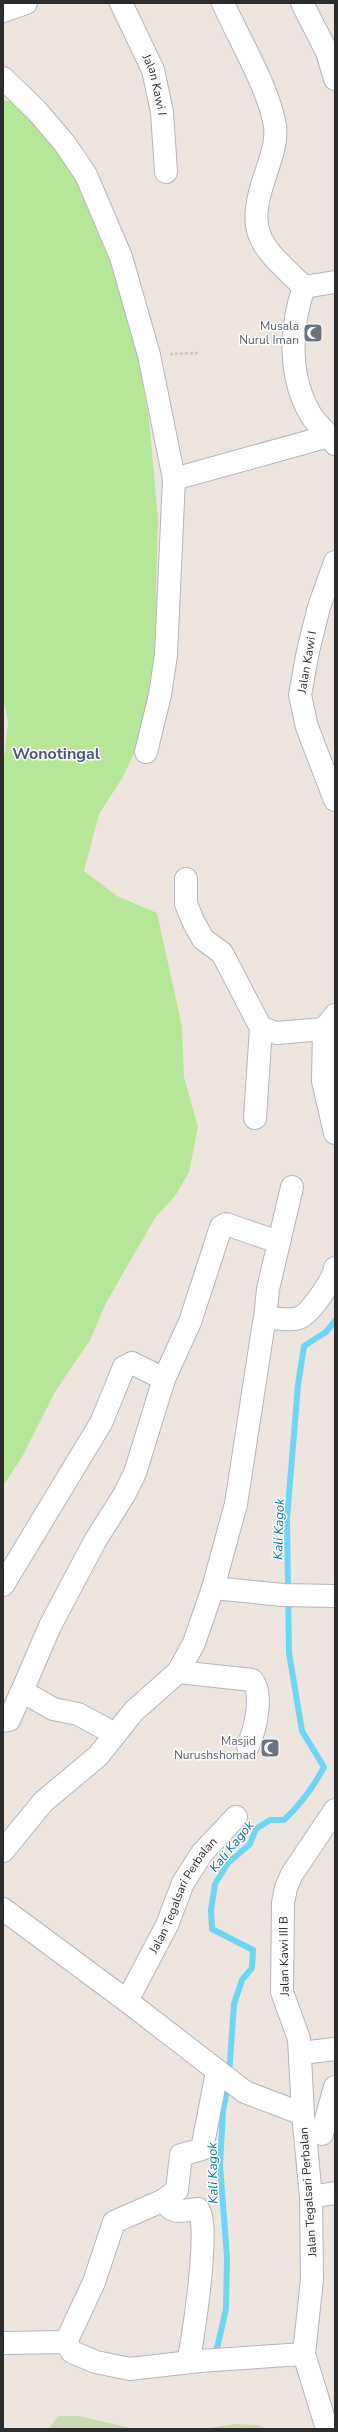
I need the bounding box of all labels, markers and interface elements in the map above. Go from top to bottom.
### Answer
street label: Jalan Kawi I [138,51,170,116]
place label: Musala Nurul Iman [239,318,299,348]
mosque icon: Musala Nurul Iman [302,322,324,344]
street label: Jalan Kawi I [293,630,320,695]
district label: Wonotingal [12,743,100,765]
water label: Kali Kagok [269,1497,289,1560]
place label: Masjid Nurushshomad [174,1733,256,1763]
mosque icon: Masjid Nurushshomad [259,1737,281,1759]
water label: Kali Kagok [205,1817,258,1876]
street label: Jalan Tegalsari Perbalan [145,1834,221,1957]
street label: Jalan Kawi III B [275,1916,293,1997]
street label: Jalan Tegalsari Perbalan [295,2127,321,2258]
water label: Kali Kagok [203,2142,223,2204]

